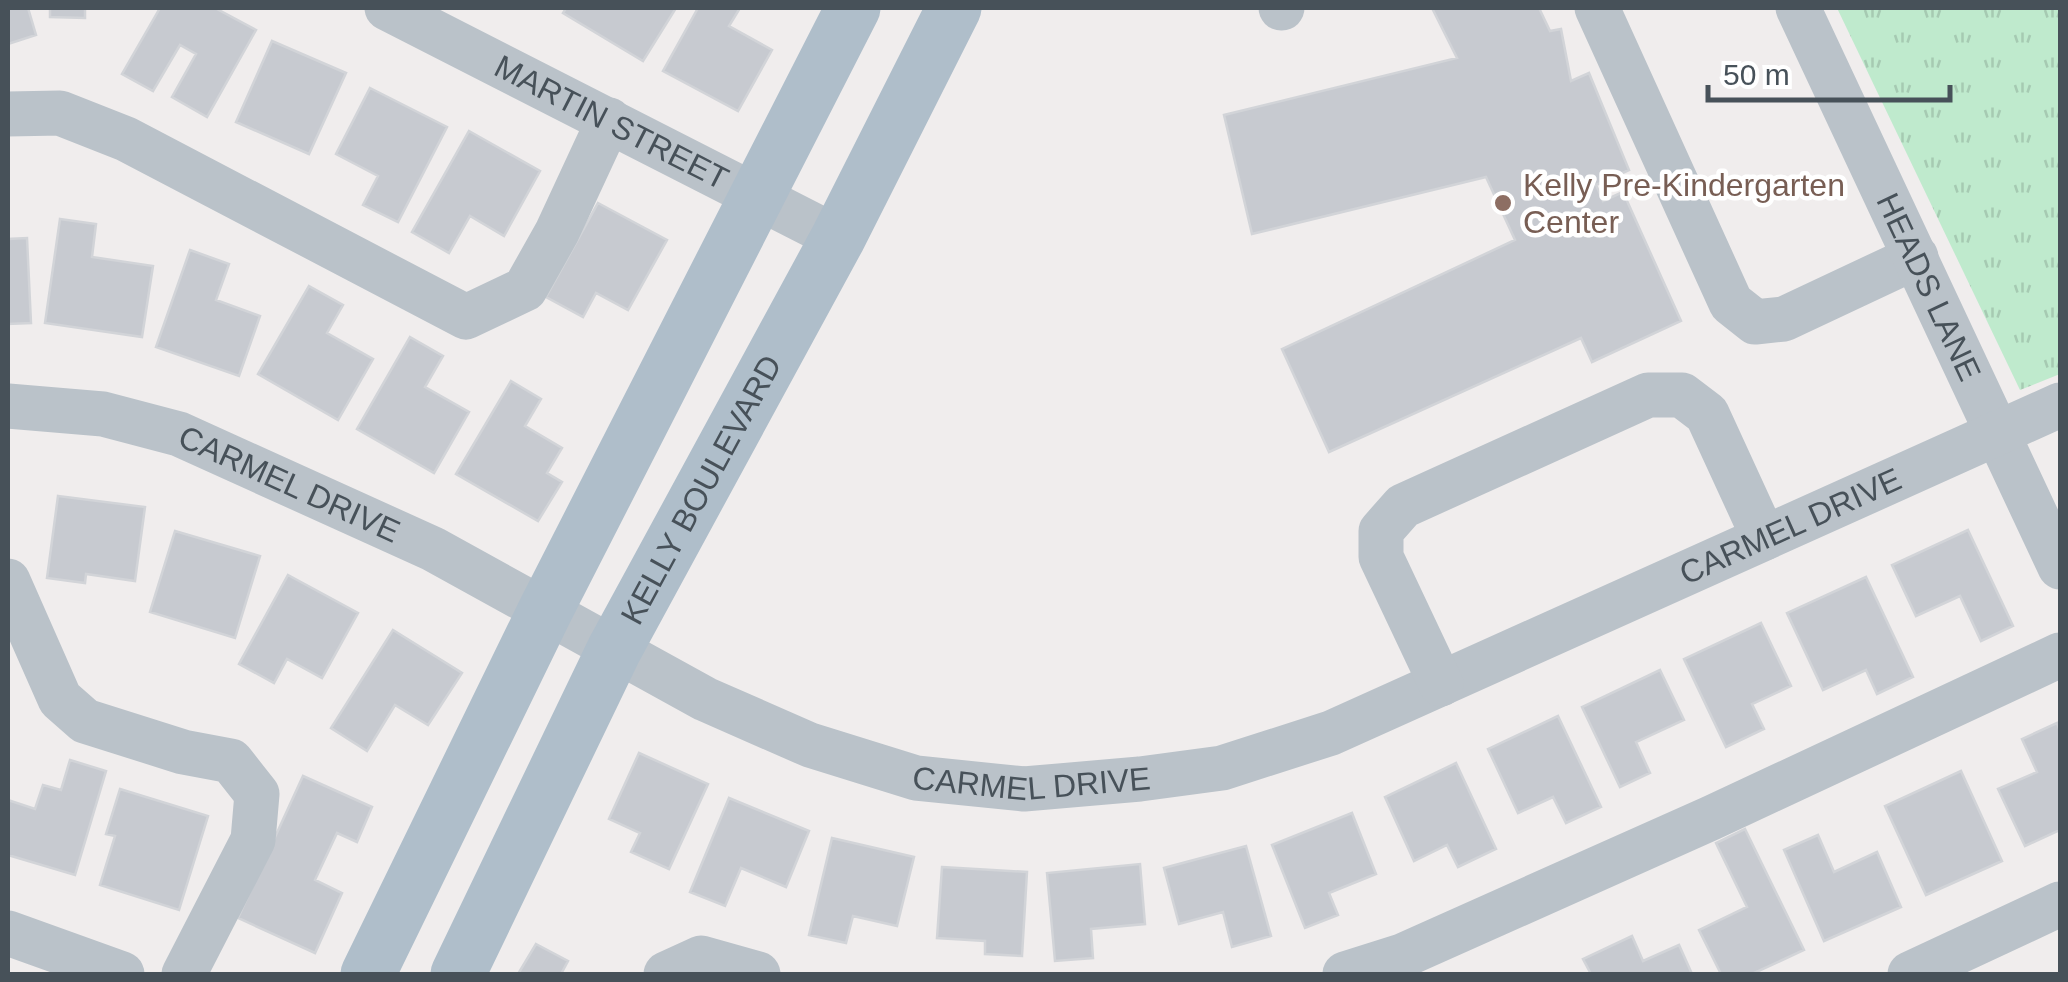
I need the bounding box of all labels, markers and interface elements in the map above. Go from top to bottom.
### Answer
scale bar [1708,40,1950,102]
street label: MARTIN STREET [489,48,734,197]
text: 50 m [1723,58,1790,91]
place label: Kelly Pre-Kindergarten Center [1523,167,1845,240]
street label: HEADS LANE [1869,187,1988,386]
marker: Kelly Pre-Kindergarten Center [1492,192,1514,214]
street label: KELLY BOULEVARD [614,349,789,630]
street label: CARMEL DRIVE [173,418,406,550]
street label: CARMEL DRIVE [1674,461,1907,592]
street label: CARMEL DRIVE [911,760,1152,807]

